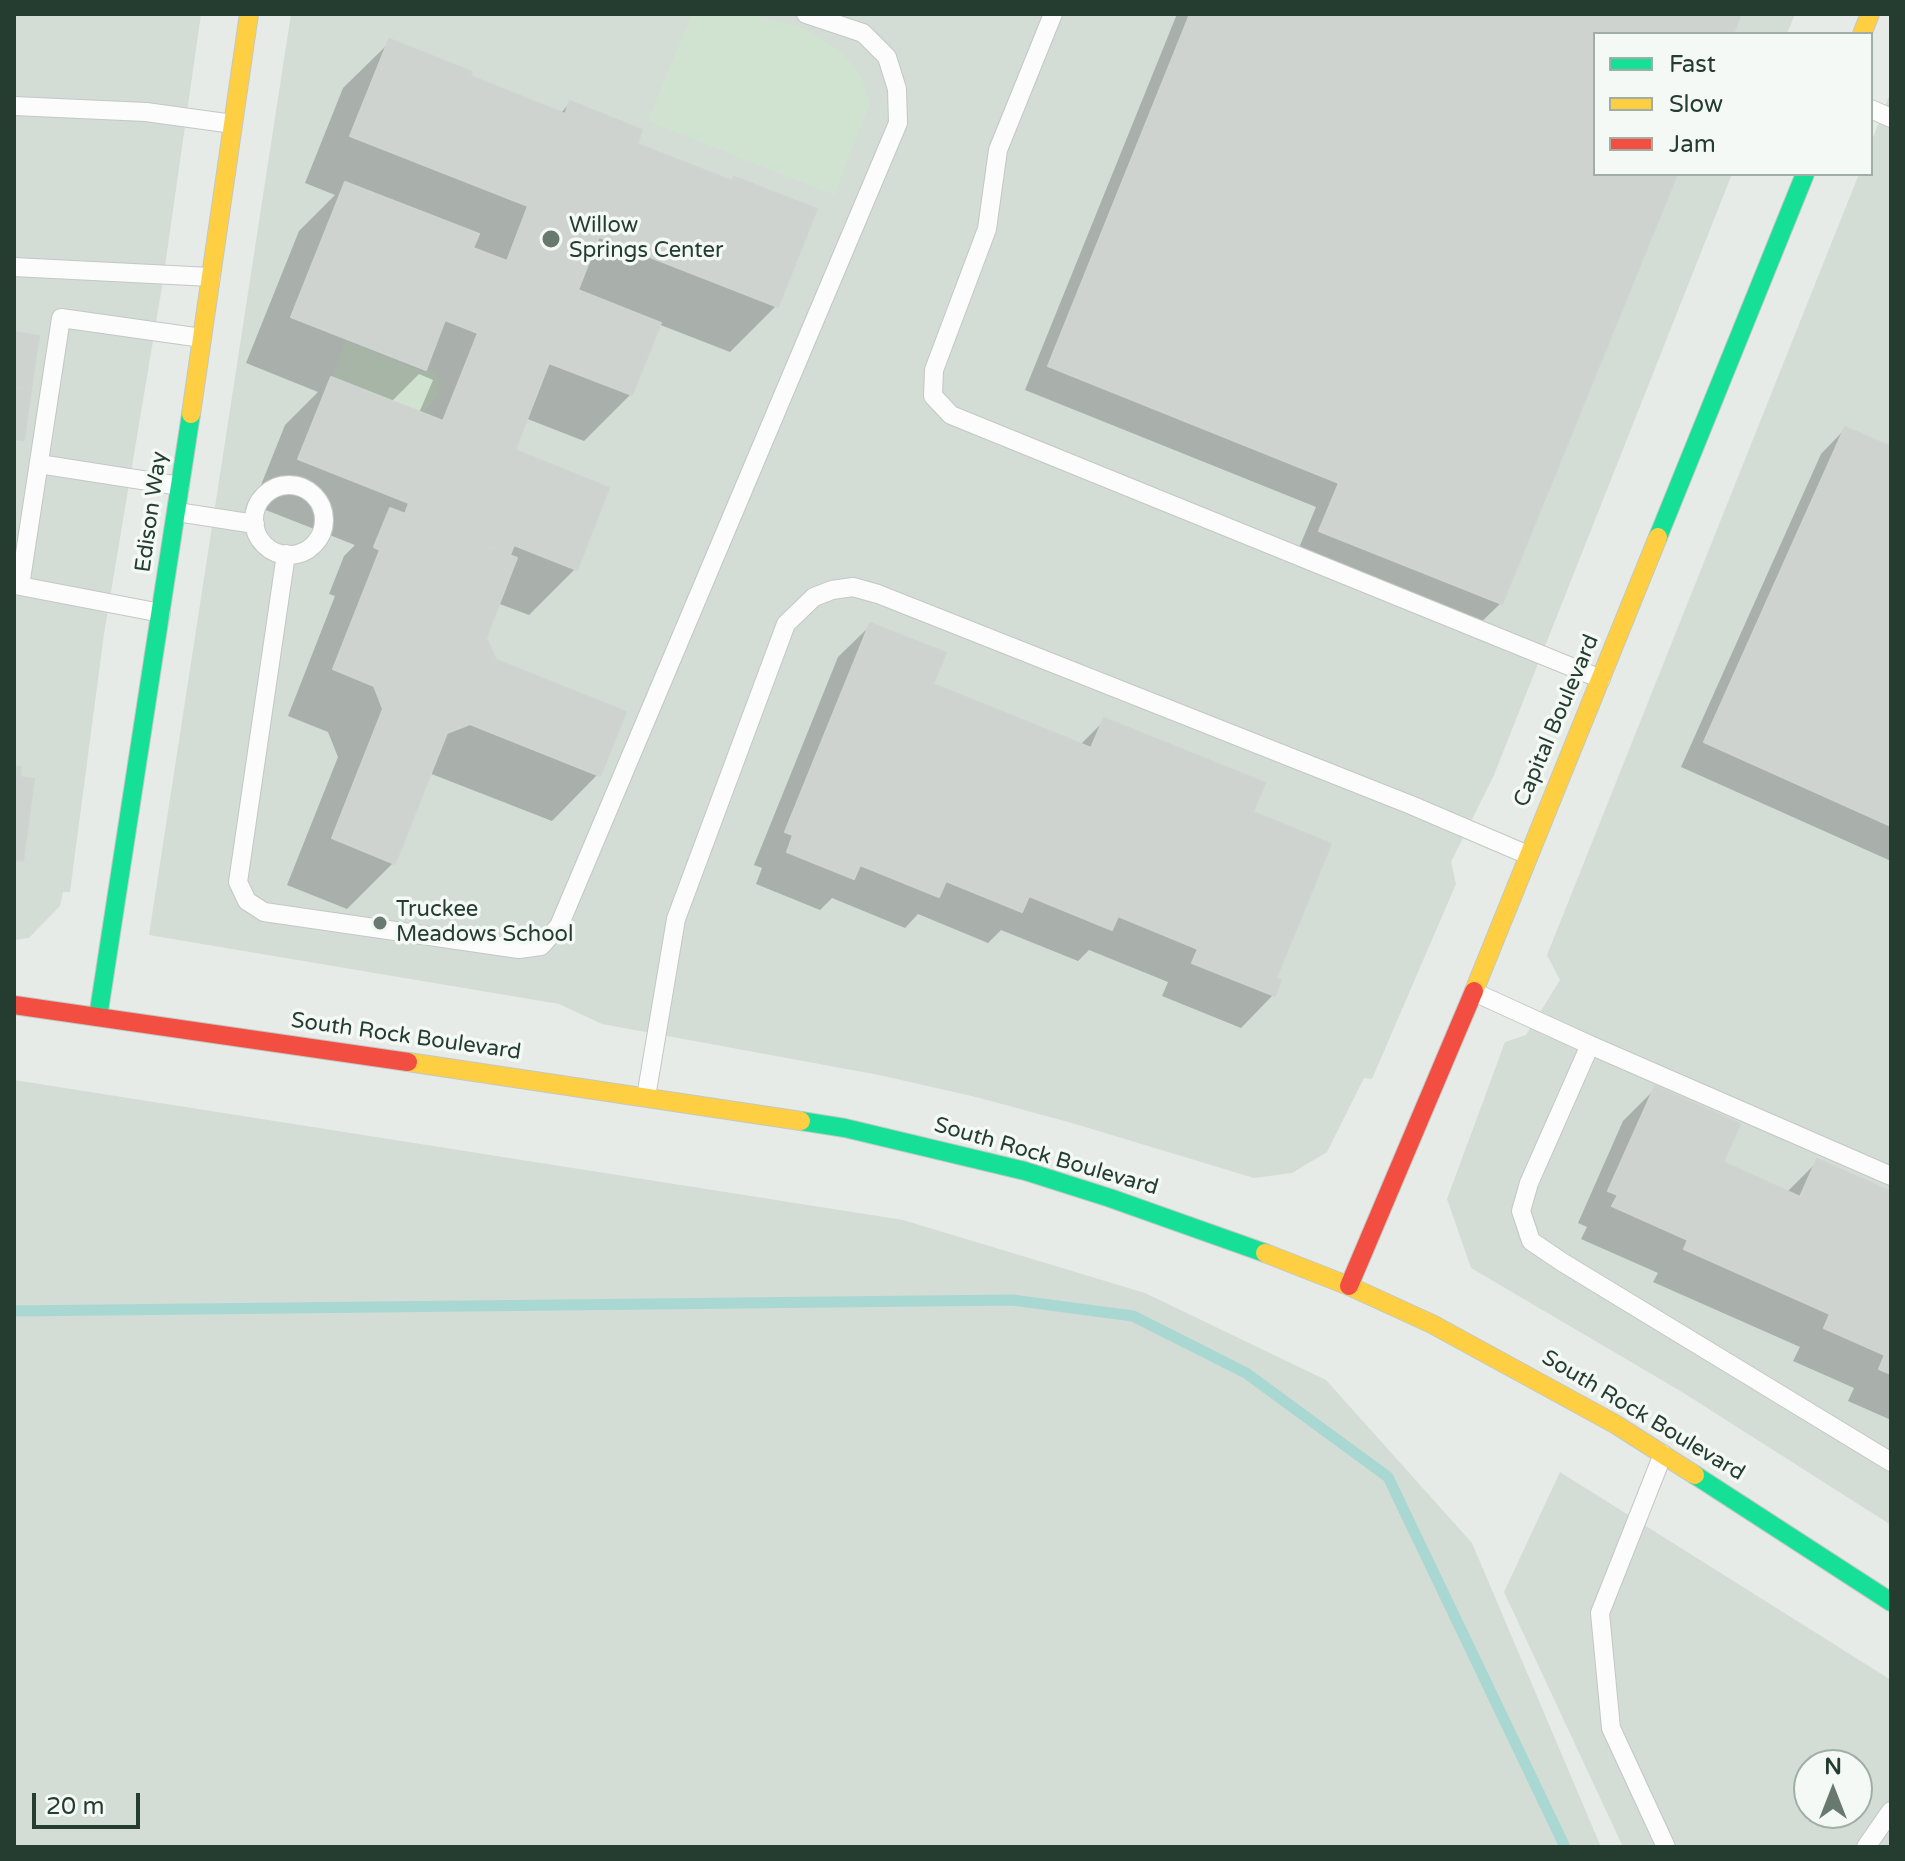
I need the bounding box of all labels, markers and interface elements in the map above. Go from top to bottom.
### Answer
legend [1593,32,1873,176]
text: Fast [1669,50,1716,79]
text: Slow [1669,90,1723,119]
text: Jam [1669,130,1716,159]
place label: Willow Springs Center [569,213,723,264]
marker: Willow Springs Center [540,228,562,250]
street label: Edison Way [130,450,174,574]
street label: Capital Boulevard [1509,631,1605,811]
place label: Truckee Meadows School [396,897,573,948]
marker: Truckee Meadows School [371,914,389,932]
street label: South Rock Boulevard [289,1008,523,1066]
street label: South Rock Boulevard [931,1112,1161,1202]
street label: South Rock Boulevard [1537,1345,1749,1487]
north arrow [1793,1749,1873,1829]
text: N [1824,1754,1842,1780]
scale bar [36,1777,144,1827]
text: 20 m [46,1792,104,1821]

